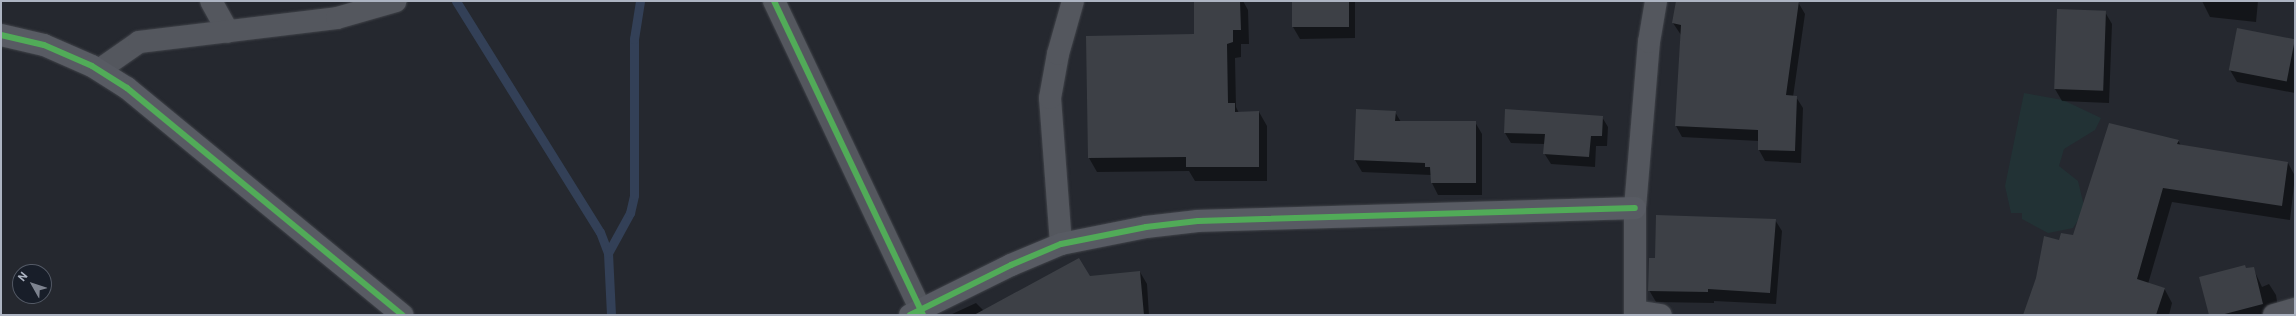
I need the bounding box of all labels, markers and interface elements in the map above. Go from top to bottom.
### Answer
north arrow [12,264,52,304]
text: N [16,270,31,284]

